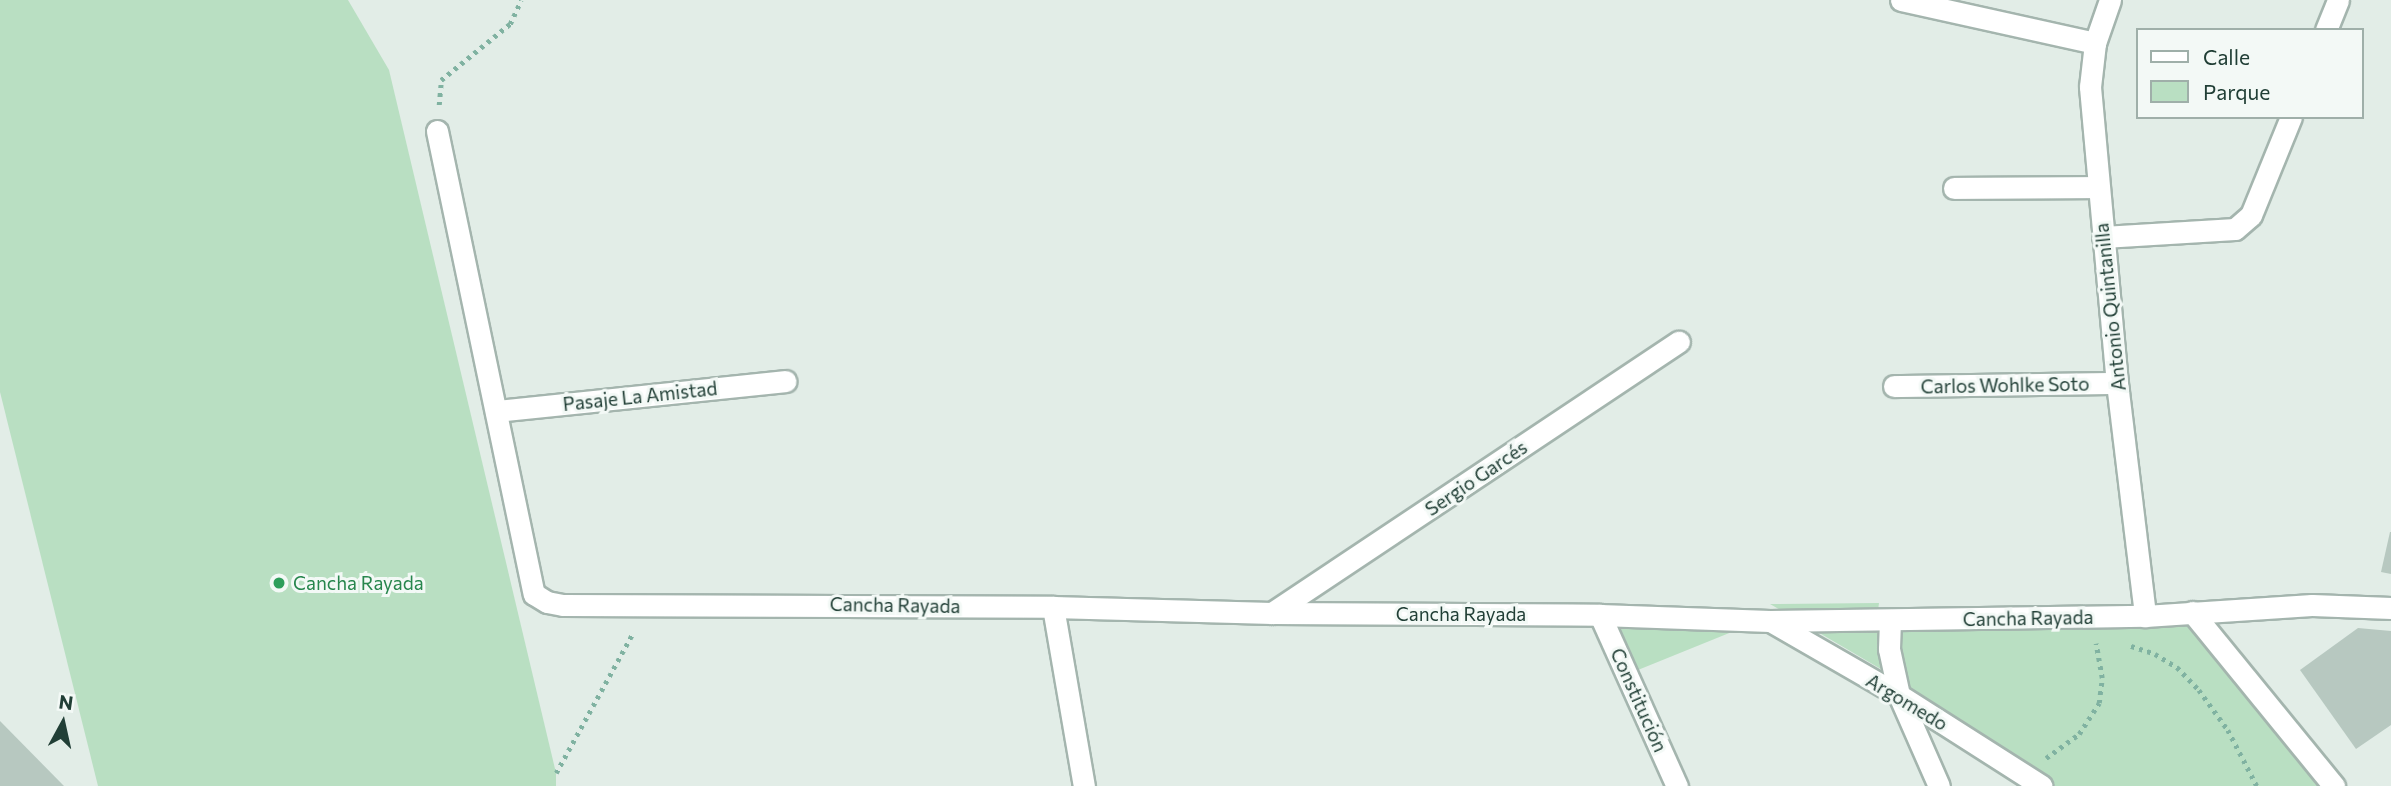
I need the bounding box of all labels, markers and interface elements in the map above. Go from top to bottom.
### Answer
legend [2136,28,2363,119]
text: Calle [2203,44,2250,69]
text: Parque [2203,79,2270,104]
street label: Antonio Quintanilla [2090,222,2130,392]
street label: Carlos Wohlke Soto [1920,372,2090,398]
street label: Pasaje La Amistad [562,377,718,415]
street label: Sergio Garcés [1421,436,1531,520]
place label: Cancha Rayada [293,572,424,594]
marker: Cancha Rayada [271,575,287,591]
street label: Cancha Rayada [830,592,960,618]
street label: Cancha Rayada [1396,603,1526,625]
street label: Cancha Rayada [1963,605,2093,631]
street label: Constitución [1606,644,1672,756]
street label: Argomedo [1862,669,1952,735]
north arrow [28,688,98,758]
text: N [57,689,75,714]

